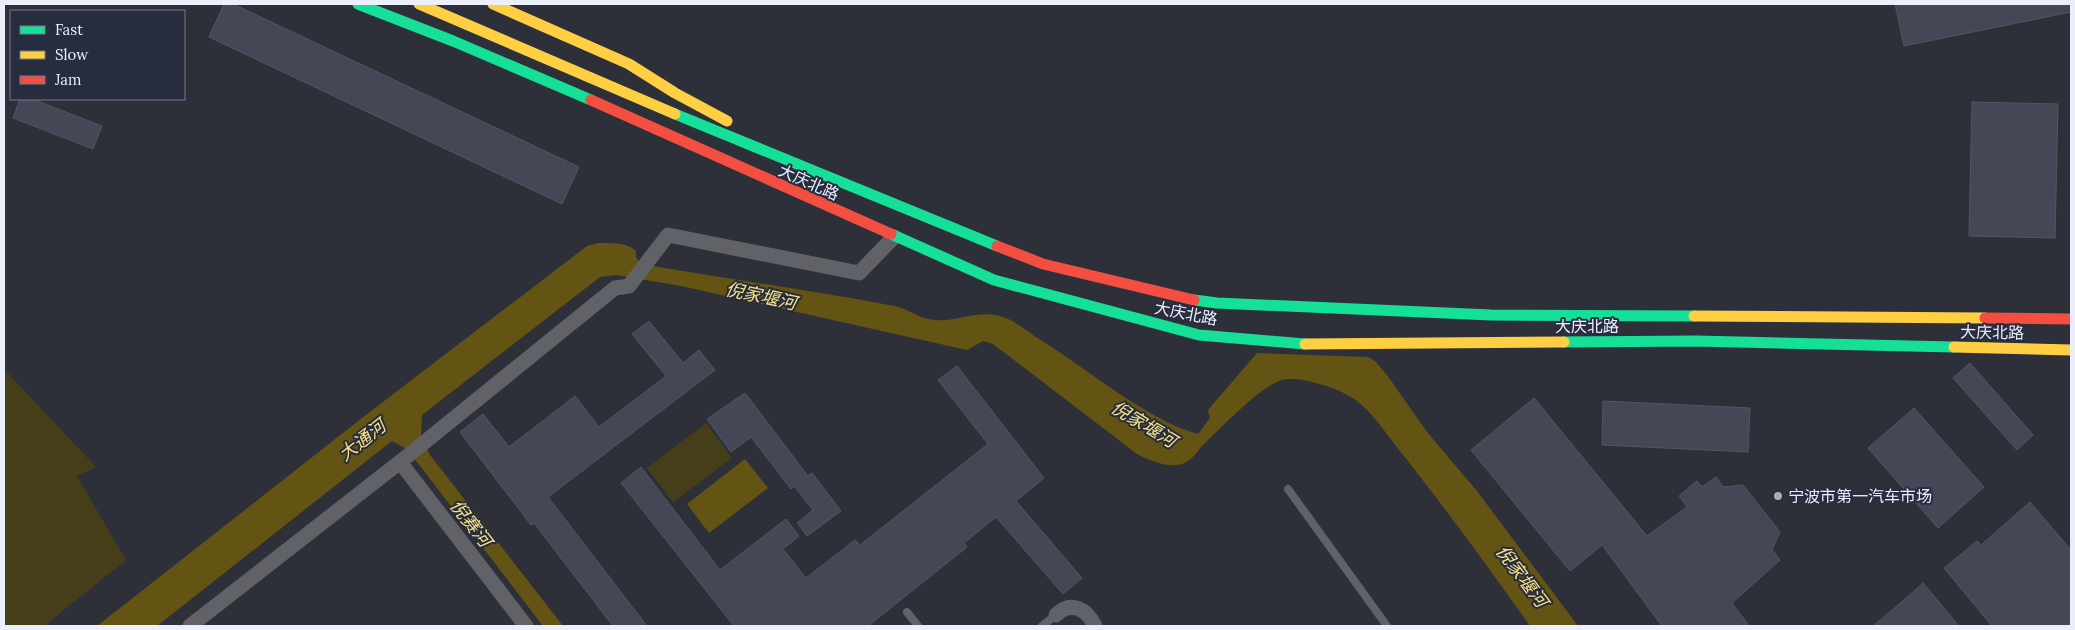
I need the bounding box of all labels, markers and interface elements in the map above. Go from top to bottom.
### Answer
legend [10,10,185,100]
text: Fast [55,20,83,39]
text: Slow [55,45,88,64]
text: Jam [54,70,82,89]
street label: 大庆北路 [776,160,842,204]
water label: 倪家堰河 [723,277,802,315]
street label: 大庆北路 [1153,297,1219,329]
street label: 大庆北路 [1555,316,1619,336]
street label: 大庆北路 [1960,321,2024,343]
water label: 倪家堰河 [1107,396,1183,454]
water label: 大通河 [334,412,393,466]
place label: 宁波市第一汽车市场 [1788,486,1932,506]
marker: 宁波市第一汽车市场 [1772,490,1784,502]
water label: 倪赛河 [445,495,499,554]
water label: 倪家堰河 [1491,540,1555,614]

